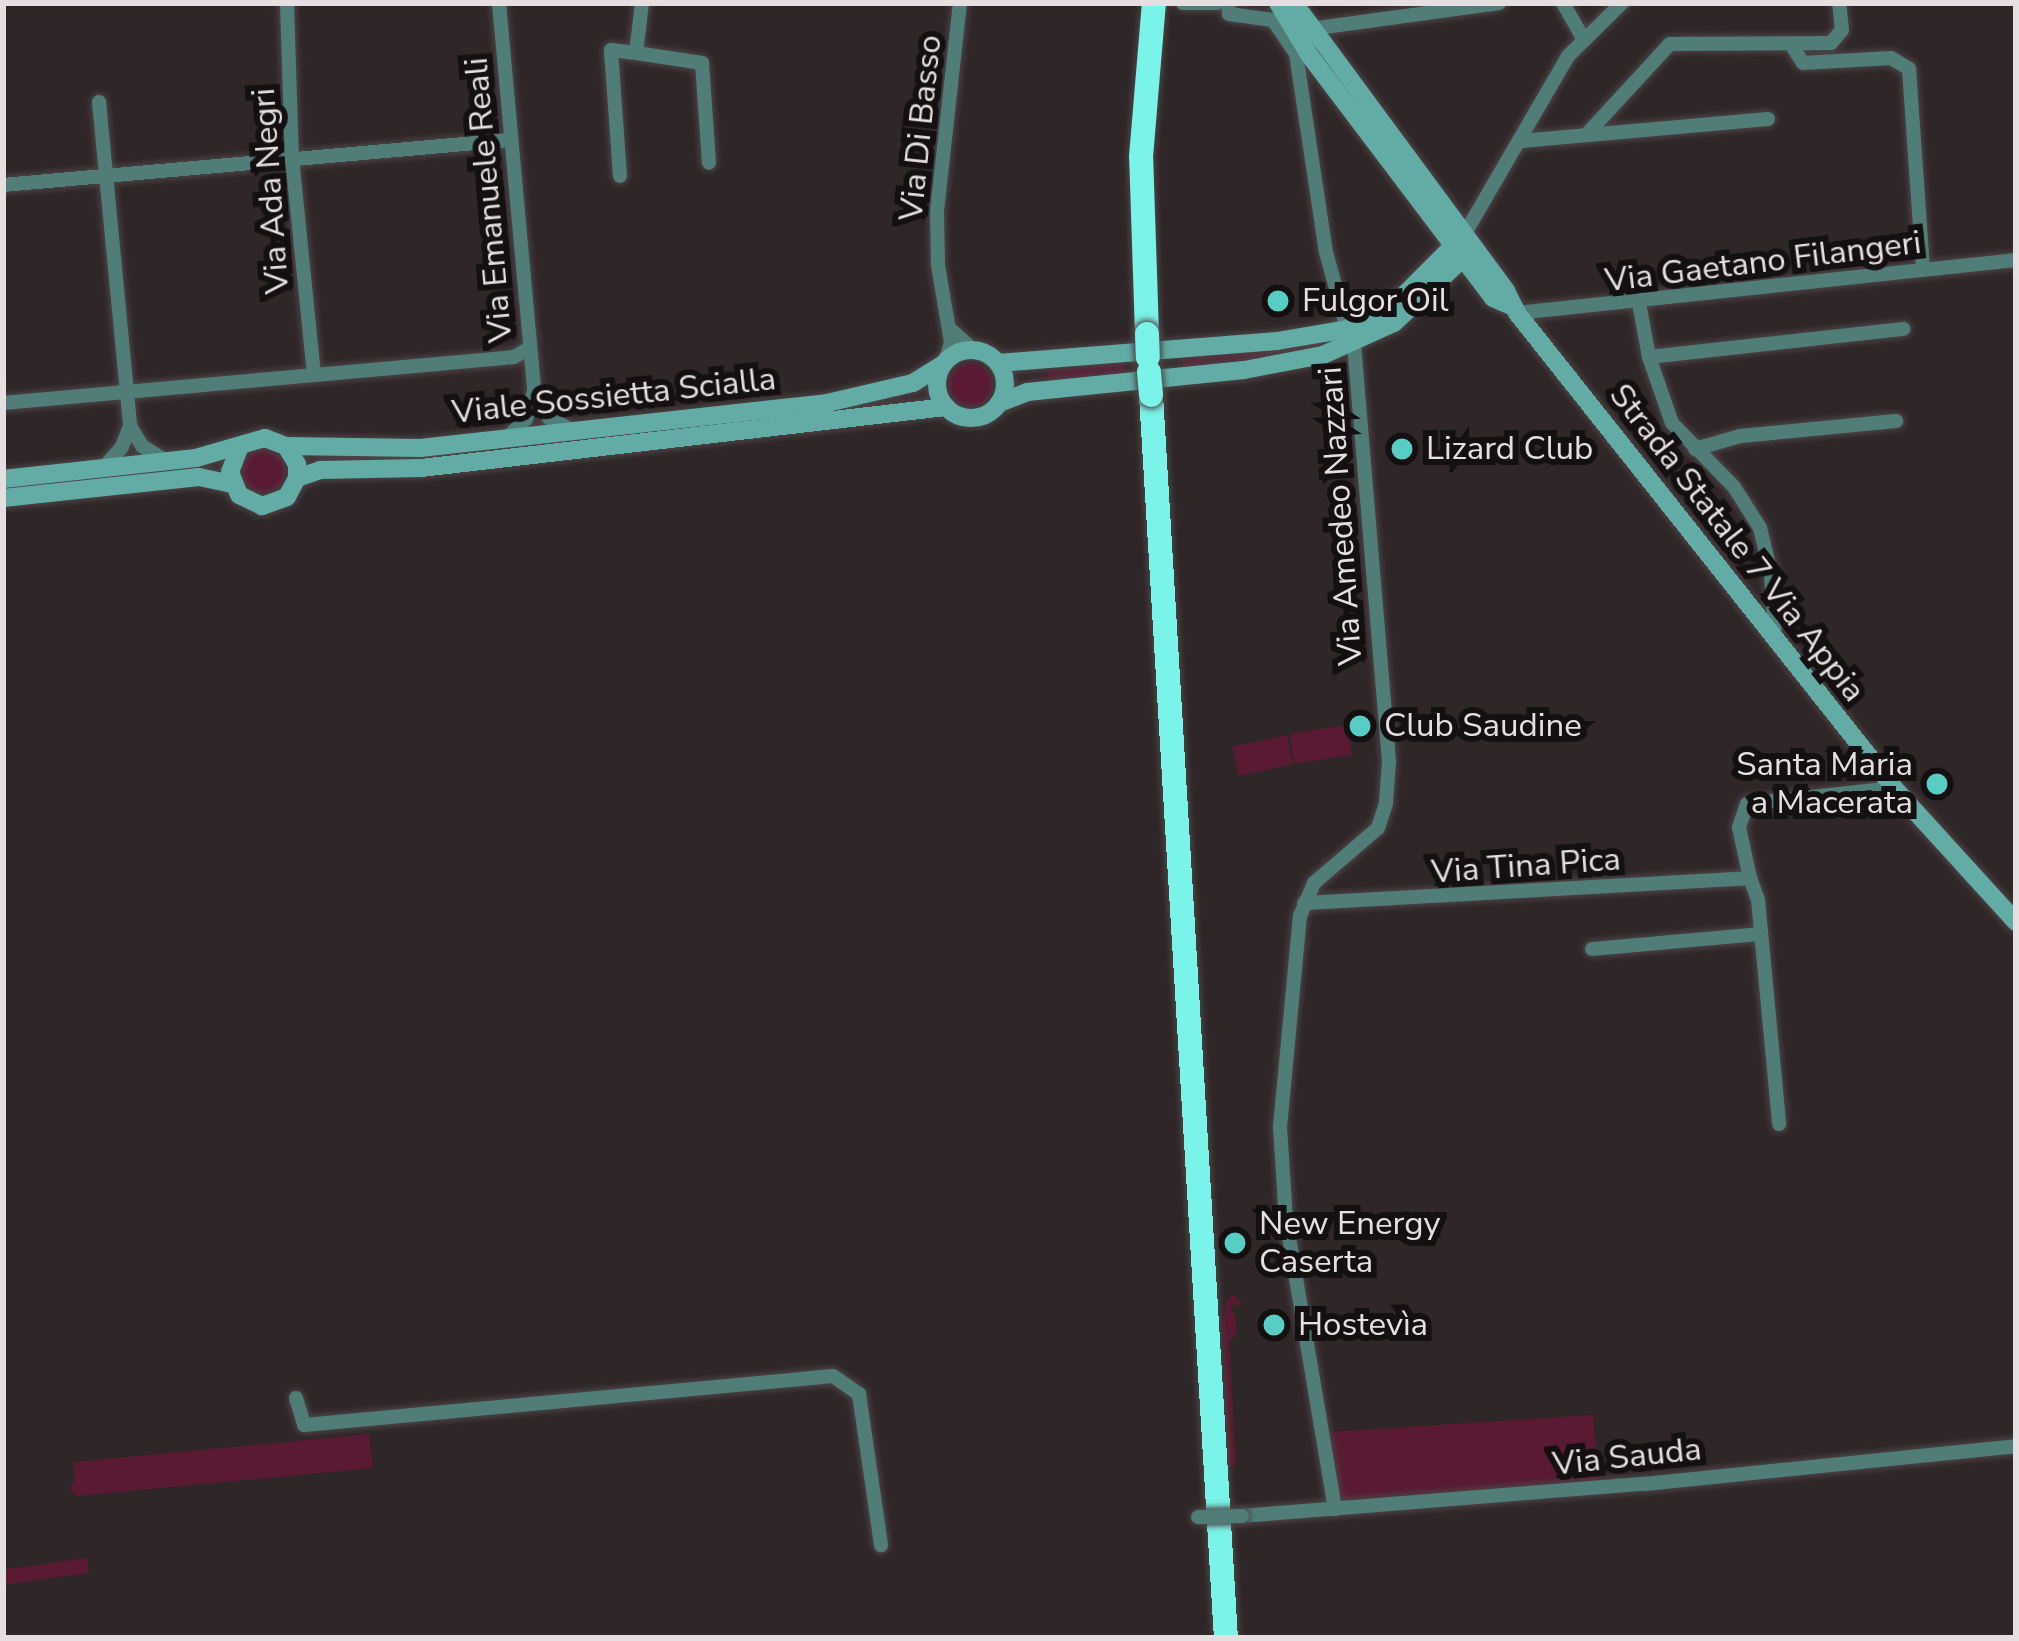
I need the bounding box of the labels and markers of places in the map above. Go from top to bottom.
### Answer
place label: Fulgor Oil [1302,281,1449,321]
marker: Fulgor Oil [1265,288,1291,314]
place label: Lizard Club [1426,429,1593,469]
marker: Lizard Club [1389,436,1415,462]
place label: Club Saudine [1384,706,1582,746]
marker: Club Saudine [1347,713,1373,739]
place label: Santa Maria a Macerata [1736,745,1913,823]
marker: Santa Maria a Macerata [1924,771,1950,797]
place label: New Energy Caserta [1259,1204,1440,1282]
marker: New Energy Caserta [1222,1230,1248,1256]
place label: Hostevìa [1298,1305,1428,1345]
marker: Hostevìa [1261,1312,1287,1338]

